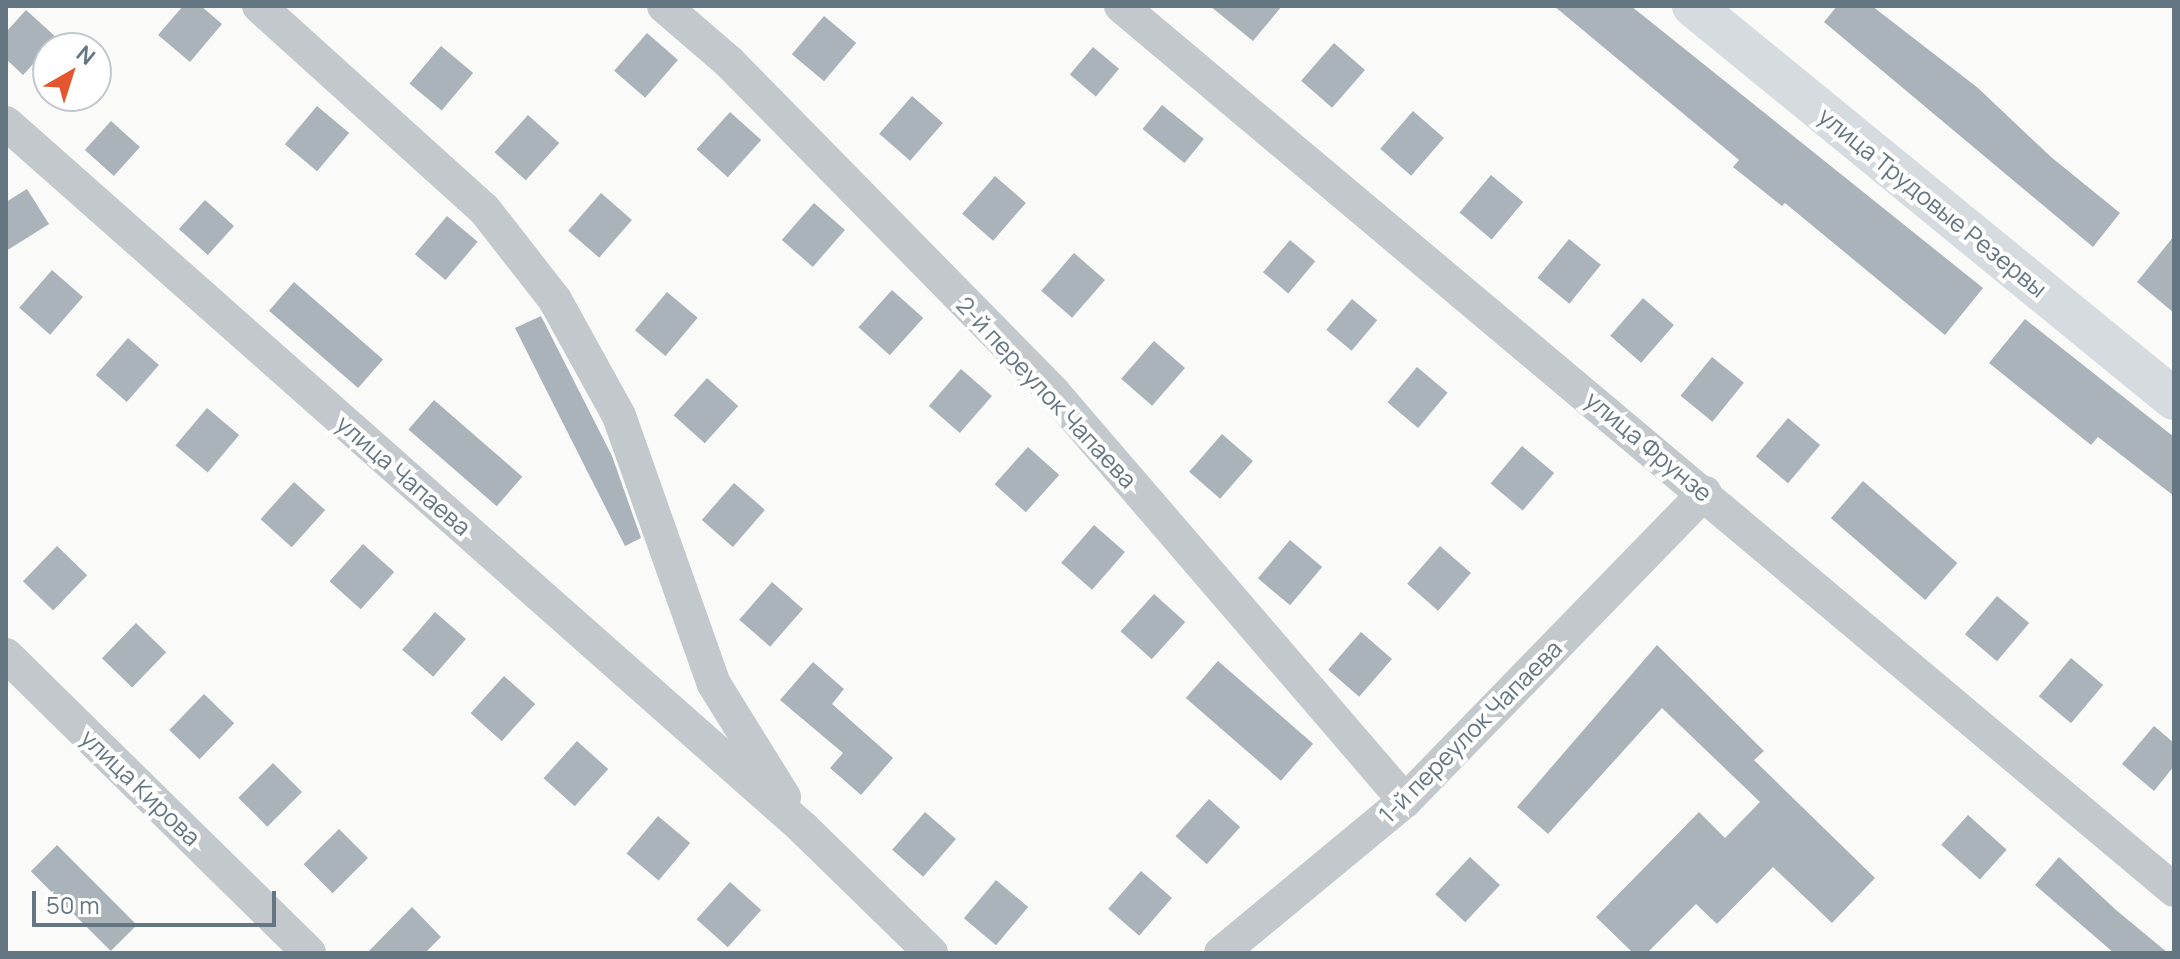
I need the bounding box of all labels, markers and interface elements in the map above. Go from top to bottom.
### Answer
north arrow [32,32,112,112]
text: N [70,38,101,72]
street label: улица Трудовые Резервы [1813,101,2053,303]
street label: 2-й переулок Чапаева [951,290,1143,494]
street label: улица Фрунзе [1580,385,1718,507]
street label: улица Чапаева [331,409,477,541]
street label: 1-й переулок Чапаева [1373,634,1567,828]
street label: улица Кирова [75,723,207,851]
scale bar [36,875,280,925]
text: 50 m [46,888,100,921]

